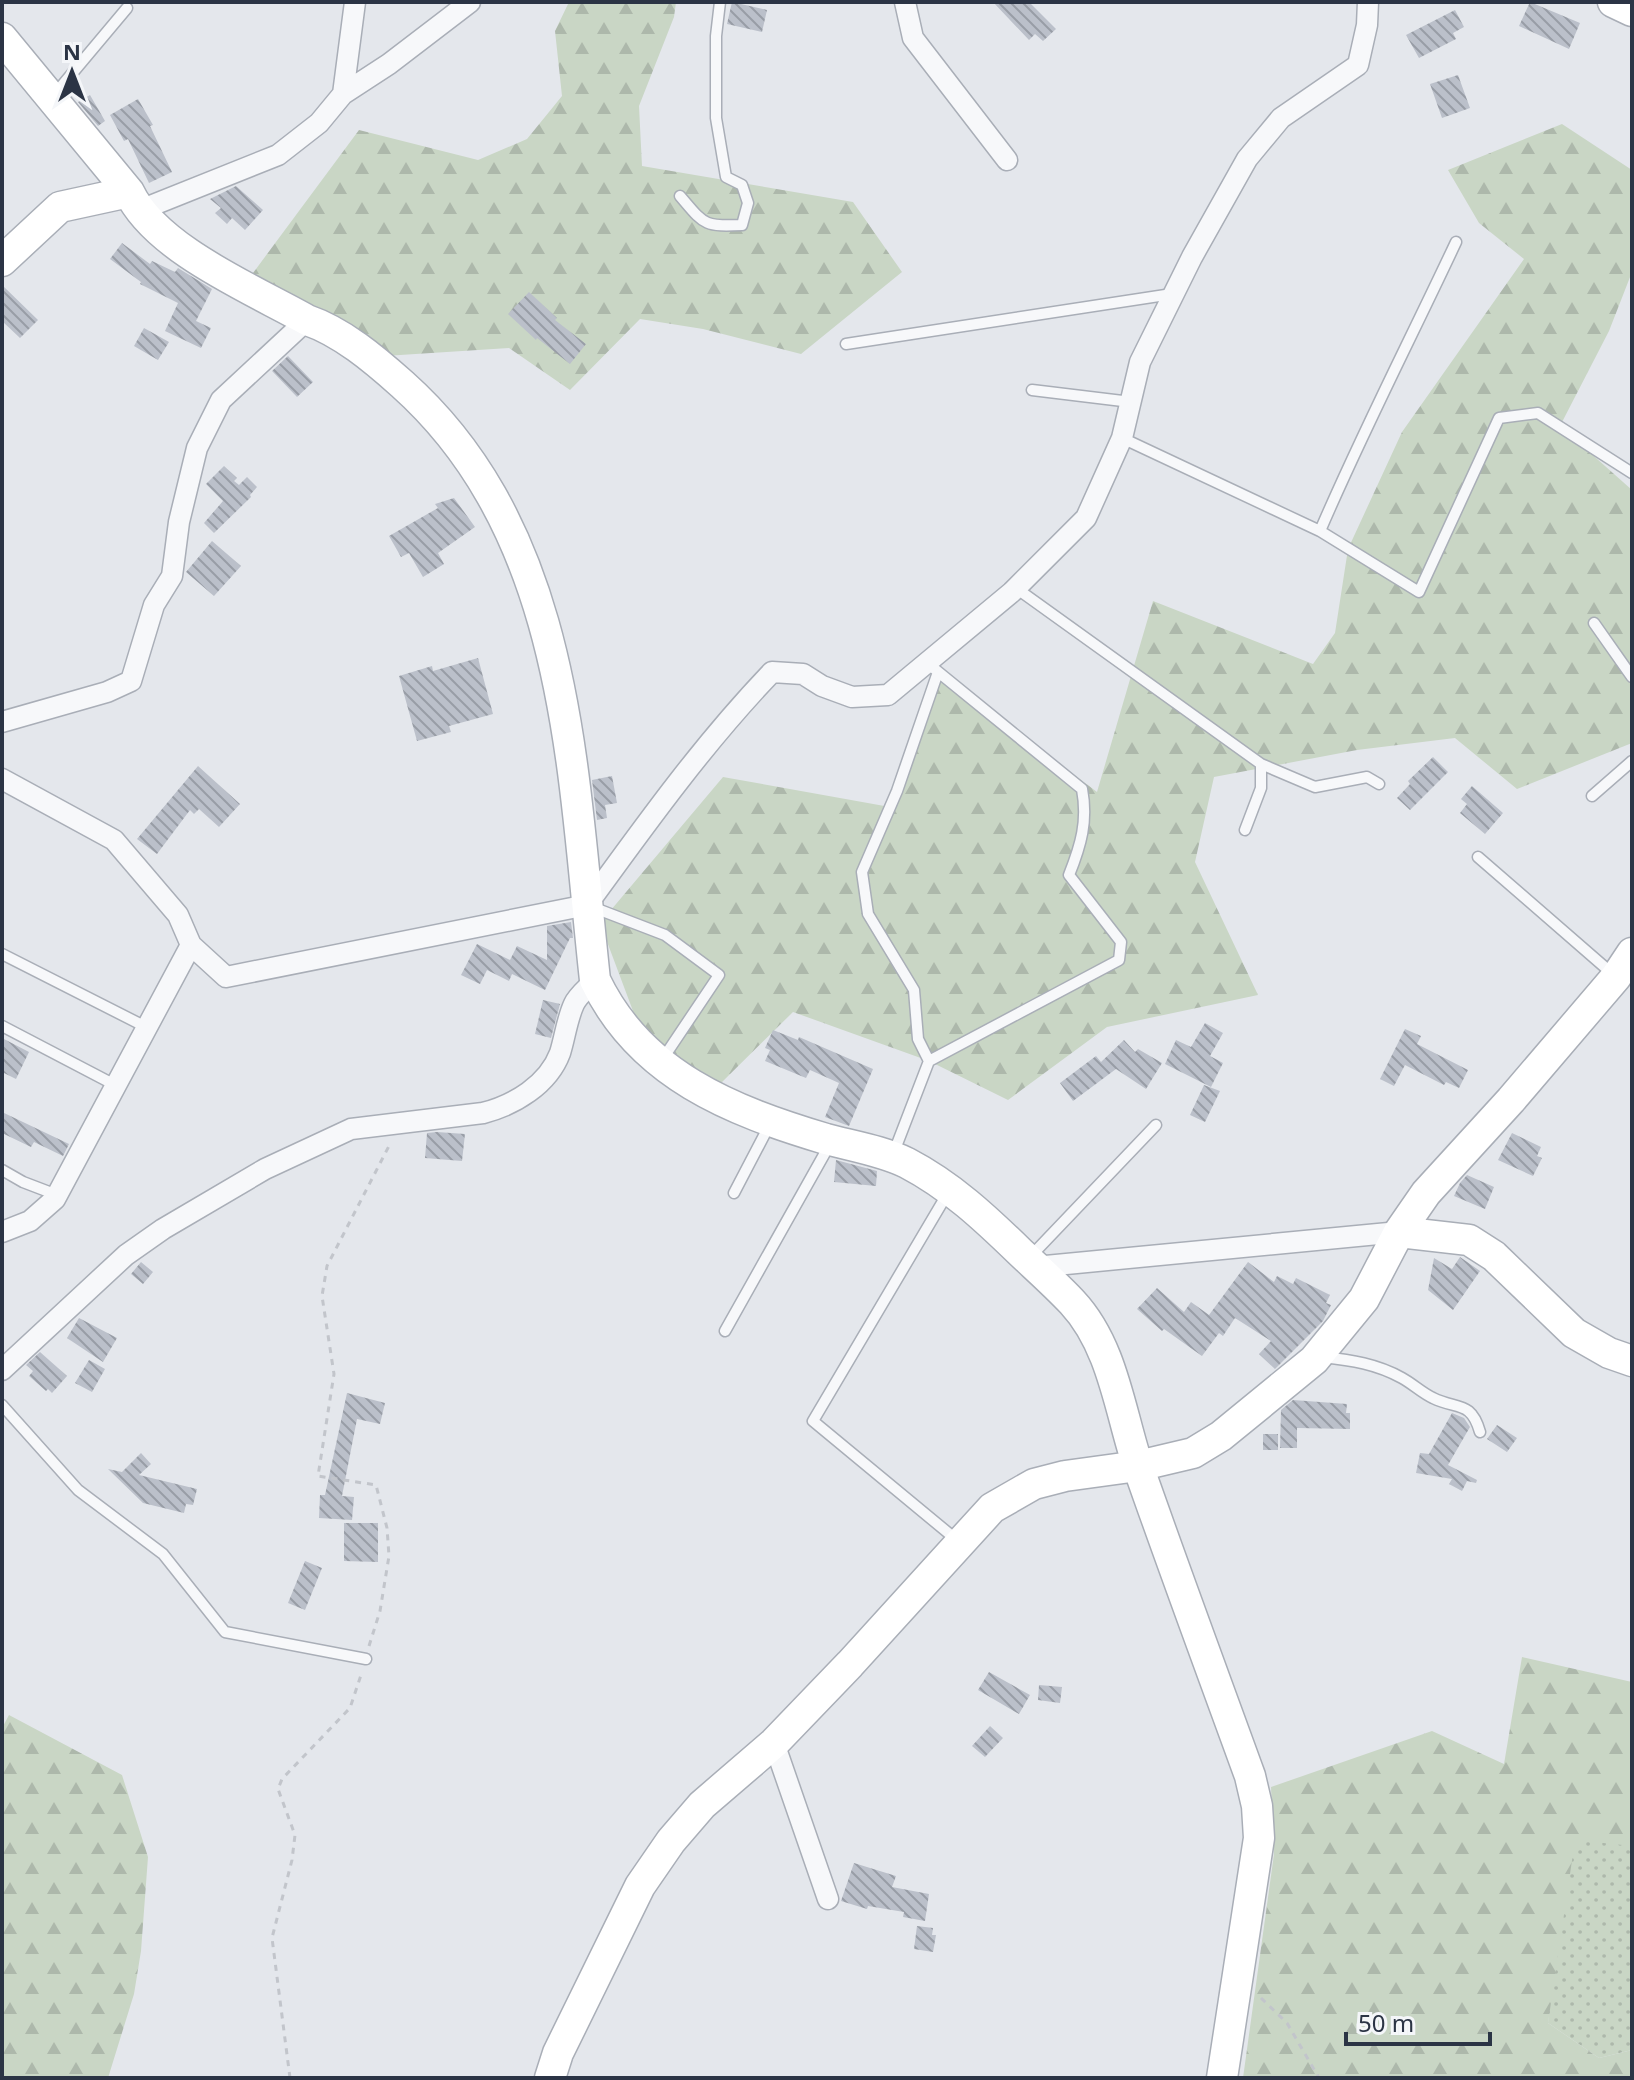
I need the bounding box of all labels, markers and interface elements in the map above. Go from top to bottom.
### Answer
north arrow [32,32,112,112]
text: N [63,36,81,66]
scale bar [1346,1996,1490,2046]
text: 50 m [1358,2006,1414,2039]

